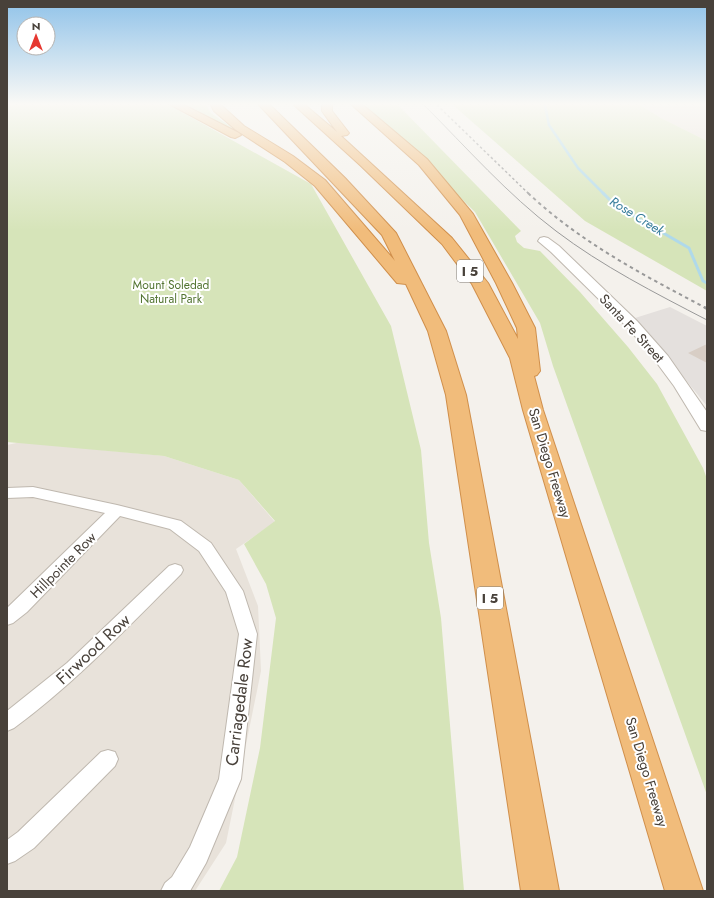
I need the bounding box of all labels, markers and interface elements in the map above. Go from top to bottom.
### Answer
north arrow [16,16,56,56]
text: N [32,18,40,34]
water label: Rose Creek [606,192,668,240]
road number: I 5 [457,260,483,282]
park label: Mount Soledad Natural Park [133,276,209,308]
street label: Santa Fe Street [595,289,670,367]
street label: San Diego Freeway [524,406,576,521]
street label: Hillpointe Row [25,527,101,603]
road number: I 5 [477,587,503,609]
street label: Firwood Row [50,608,136,690]
street label: Carriagedale Row [219,636,259,767]
street label: San Diego Freeway [621,715,673,830]

